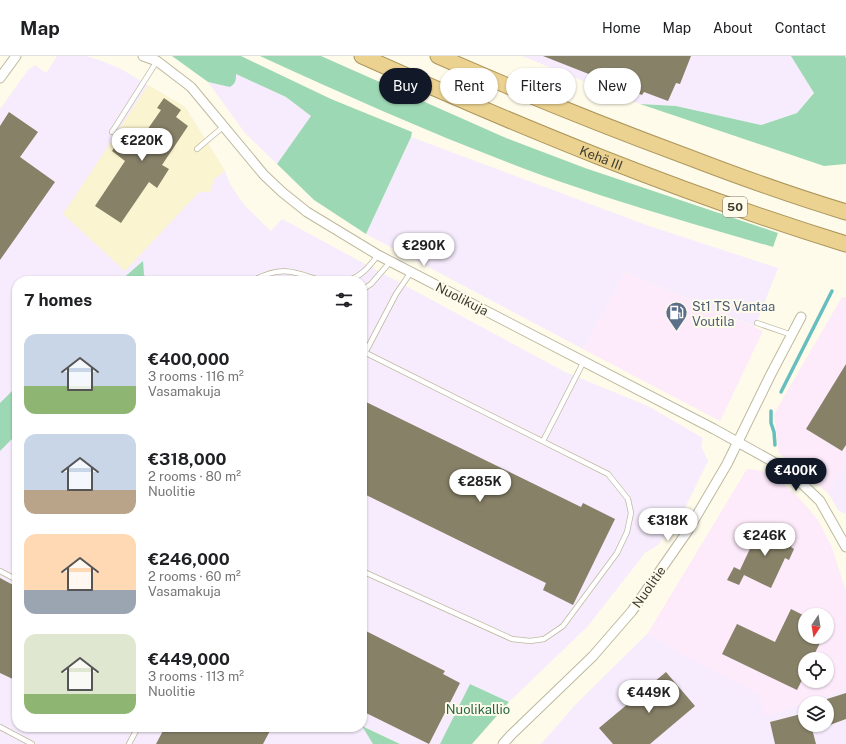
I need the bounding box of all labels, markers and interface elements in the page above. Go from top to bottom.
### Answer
text: Map [20,17,60,39]
text: Home [602,20,641,36]
text: Map [663,20,691,36]
text: About [713,20,753,36]
text: Contact [775,20,826,36]
chip: Buy [379,68,432,104]
chip: Rent [440,68,498,104]
chip: Filters [506,68,576,104]
chip: New [584,68,641,104]
pin: €220K [114,128,170,162]
text: €220K [121,133,163,148]
street label: Kehä III [578,142,625,173]
road number: 50 [723,197,747,217]
pin: €290K [396,233,452,267]
text: €290K [403,238,445,253]
street label: Nuolikuja [433,279,491,319]
icon: filters [333,289,355,311]
text: 7 homes [24,290,92,310]
place label: St1 TS Vantaa Voutila [692,299,775,329]
fuel station icon: St1 TS Vantaa Voutila [664,300,690,333]
text: €400,000 [148,349,230,369]
icon: home [56,350,104,398]
text: 3 rooms · 116 m² [148,369,244,384]
text: Vasamakuja [148,384,221,399]
text: €318,000 [148,449,227,469]
icon: home [56,450,104,498]
pin: €400K [768,458,824,492]
text: €400K [774,463,818,478]
text: 2 rooms · 80 m² [148,469,241,484]
pin: €285K [452,469,508,503]
text: €285K [458,474,502,489]
text: Nuolitie [148,484,195,499]
pin: €318K [640,508,696,542]
text: €318K [648,513,688,528]
pin: €246K [737,523,793,557]
text: €246K [743,528,787,543]
text: €246,000 [148,549,230,569]
icon: home [56,550,104,598]
street label: Nuolitie [629,563,669,611]
text: 2 rooms · 60 m² [148,569,241,584]
text: Vasamakuja [148,584,221,599]
north arrow [798,608,834,644]
map controls [798,608,834,732]
text: €449,000 [148,649,230,669]
icon: home [56,650,104,698]
button: locate [798,652,834,688]
text: 3 rooms · 113 m² [148,669,244,684]
pin: €449K [621,680,677,714]
text: Nuolitie [148,684,195,699]
text: €449K [627,685,671,700]
button: layers [798,696,834,732]
park label: Nuolikallio [446,702,510,717]

